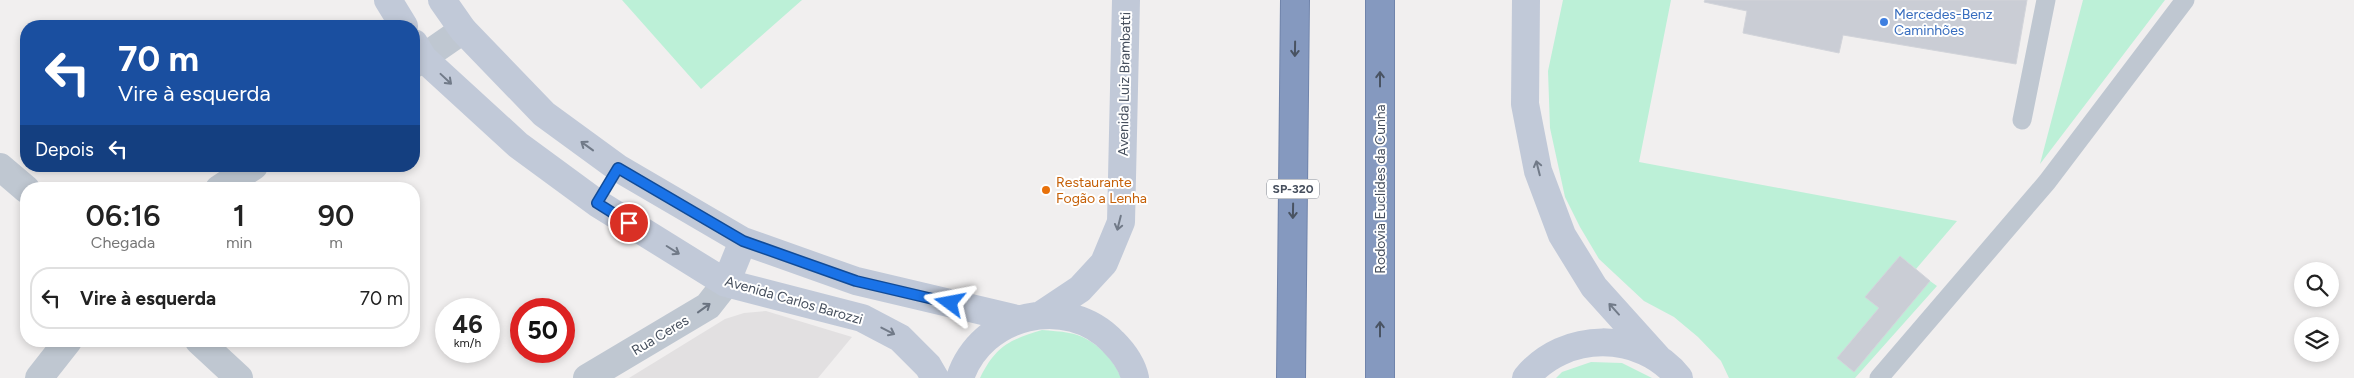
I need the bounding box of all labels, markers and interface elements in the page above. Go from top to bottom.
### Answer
place label: Mercedes-Benz Caminhões [1894,6,1993,39]
street label: Avenida Luiz Brambatti [1115,12,1134,156]
marker: Mercedes-Benz Caminhões [1878,16,1890,28]
text: 70 m [118,38,199,80]
icon: left [35,40,100,105]
one-way arrow [1290,40,1300,56]
one-way arrow [1375,72,1385,88]
one-way arrow [439,73,452,85]
text: Vire à esquerda [118,80,271,107]
street label: Rodovia Euclides da Cunha [1372,104,1389,274]
icon: left [104,135,132,163]
text: Depois [35,138,94,161]
one-way arrow [580,141,594,151]
one-way arrow [1532,160,1542,176]
place label: Restaurante Fogão a Lenha [1056,174,1147,207]
road number: SP-320 [1267,180,1319,198]
marker: Restaurante Fogão a Lenha [1040,184,1052,196]
text: 06:16 [86,197,160,234]
text: 1 [233,197,245,234]
text: 90 [318,197,354,234]
pin [608,202,650,244]
one-way arrow [1288,202,1298,219]
icon: arrive [615,209,643,237]
one-way arrow [1114,215,1123,231]
text: Chegada [91,233,155,252]
text: min [226,233,252,252]
text: m [329,233,343,252]
one-way arrow [665,245,679,255]
map controls [2294,262,2339,362]
button: search [2294,262,2339,307]
street label: Avenida Carlos Barozzi [723,273,865,328]
position arrow [923,276,975,328]
icon: left [37,284,65,312]
text: Vire à esquerda [80,287,216,310]
text: 70 m [360,287,403,310]
speed limit sign: 50 [510,298,575,363]
one-way arrow [1608,302,1620,315]
one-way arrow [697,303,711,313]
text: 46 [452,309,483,339]
street label: Rua Ceres [629,312,692,359]
button: layers [2294,317,2339,362]
one-way arrow [1375,322,1385,338]
one-way arrow [880,327,895,336]
text: km/h [454,336,481,350]

